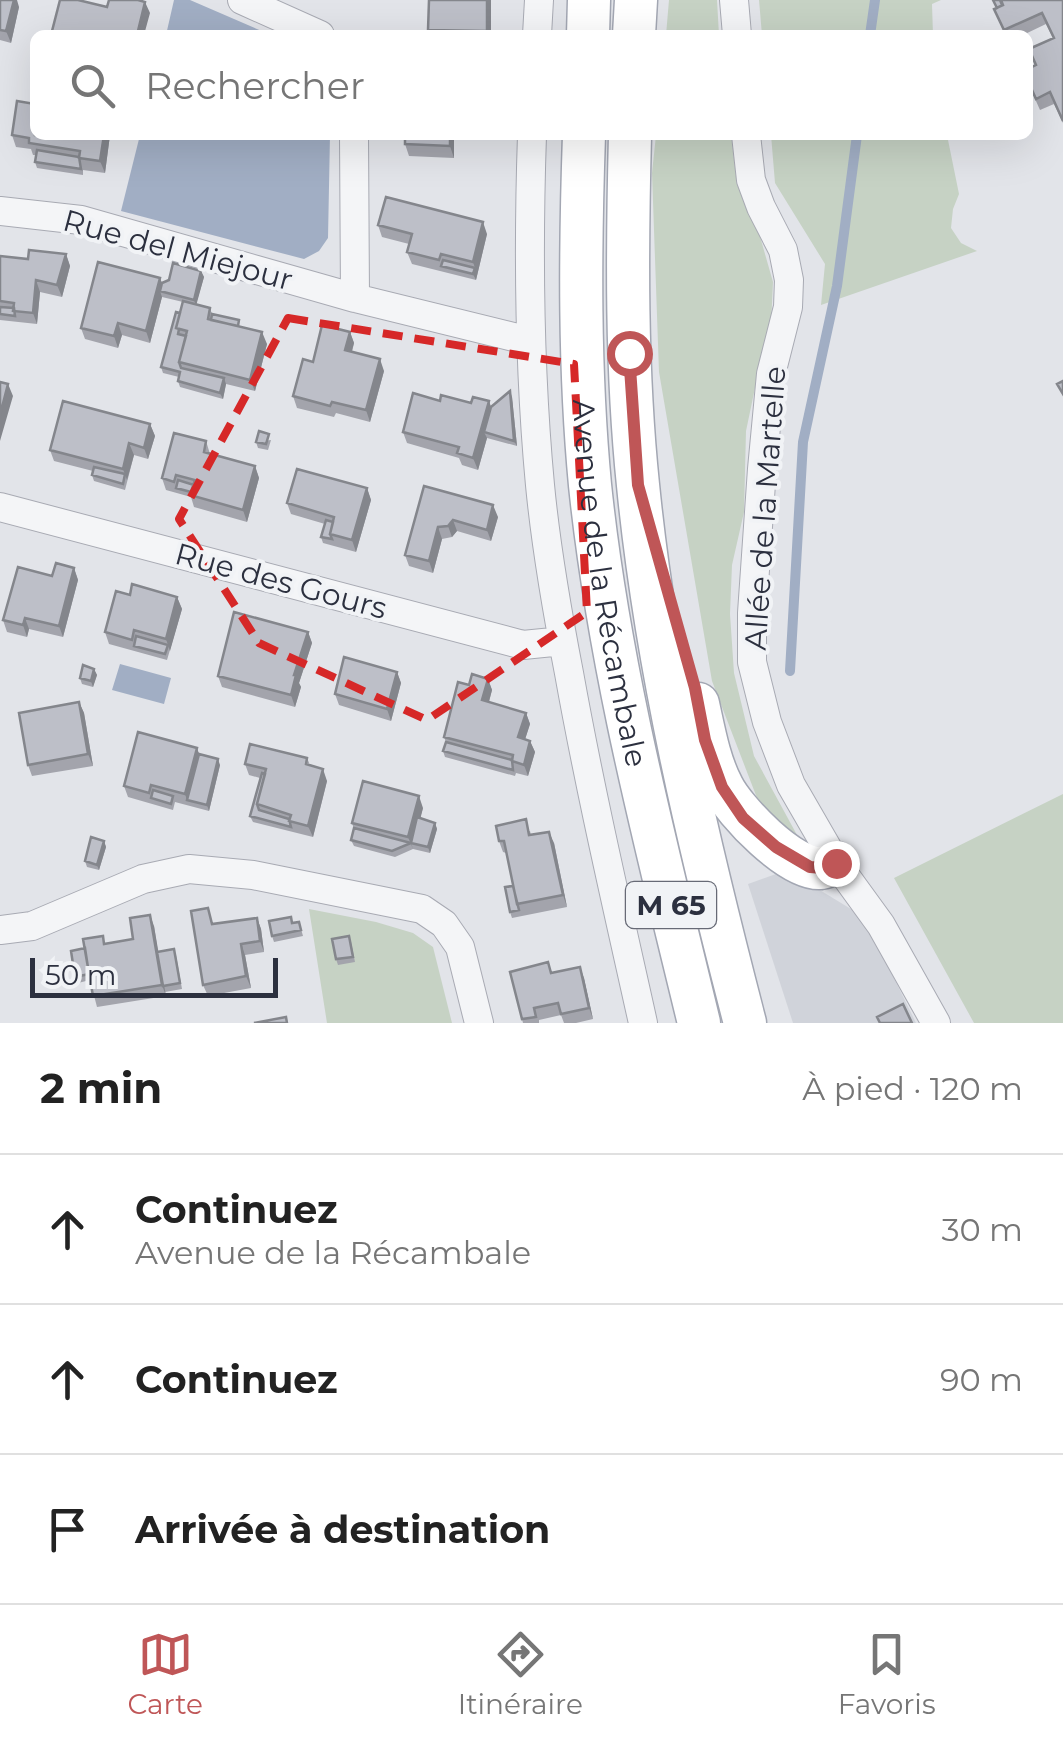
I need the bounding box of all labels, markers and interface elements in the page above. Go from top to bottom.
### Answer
search box [30,30,1033,140]
icon: search [65,58,120,113]
text: Rechercher [145,62,365,109]
street label: Rue del Miejour [59,202,297,298]
route start [607,331,653,377]
street label: Allée de la Martelle [737,365,793,651]
street label: Avenue de la Récambale [565,398,656,770]
street label: Rue des Gours [171,535,391,627]
route end [814,841,860,887]
road number: M 65 [626,882,716,928]
scale bar [30,953,278,998]
text: 50 m [45,958,116,992]
text: 2 min [40,1062,162,1114]
text: À pied · 120 m [802,1069,1023,1108]
text: Continuez [135,1186,338,1233]
icon: ahead [40,1202,95,1257]
text: 30 m [941,1210,1023,1249]
text: Avenue de la Récambale [135,1233,531,1272]
icon: ahead [40,1352,95,1407]
text: Continuez [135,1356,338,1403]
text: 90 m [940,1360,1023,1399]
icon: arrive [40,1502,95,1557]
text: Arrivée à destination [135,1506,550,1553]
tab: Carte [127,1627,203,1721]
tab: Itinéraire [458,1627,583,1721]
tab: Favoris [838,1627,936,1721]

